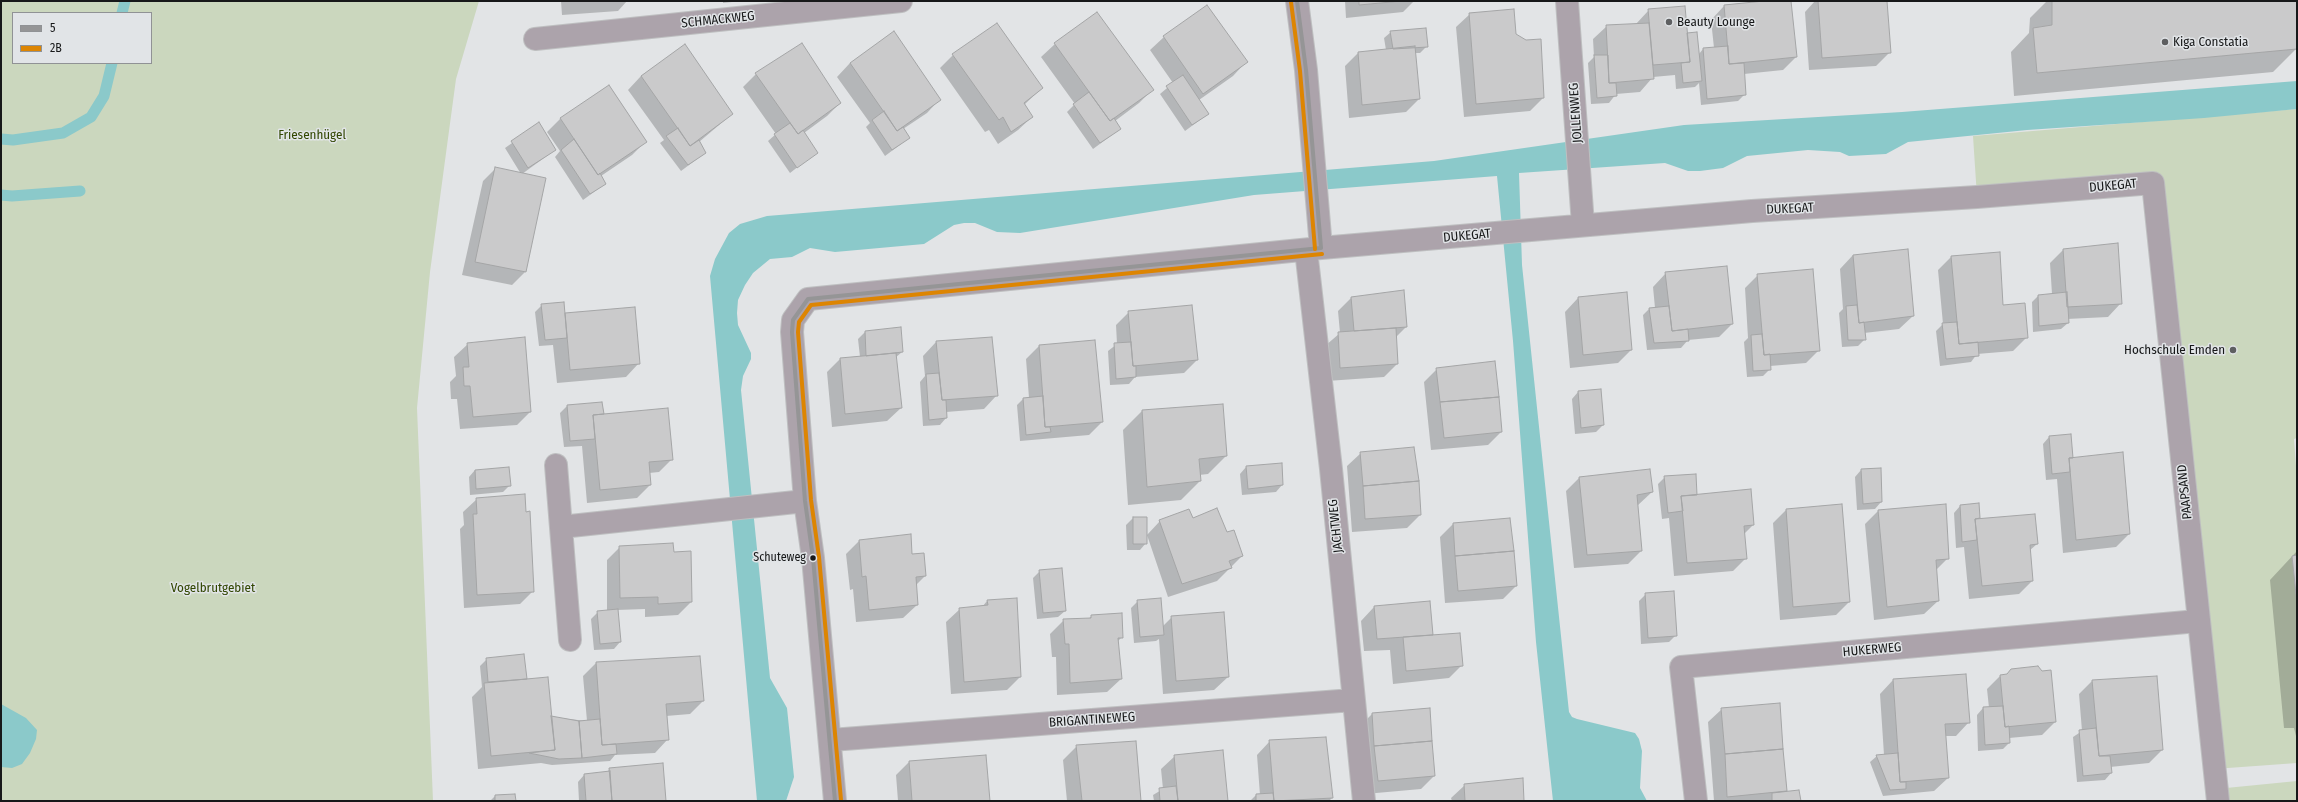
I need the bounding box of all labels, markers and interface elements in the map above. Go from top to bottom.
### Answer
street label: SCHMACKWEG [681,8,755,32]
legend [12,12,152,64]
place label: Beauty Lounge [1677,14,1755,30]
marker: Beauty Lounge [1664,17,1674,27]
text: 5 [50,21,56,35]
place label: Kiga Constatia [2173,34,2248,50]
marker: Kiga Constatia [2160,37,2170,47]
text: 2B [50,41,62,55]
street label: JOLLENWEG [1566,82,1586,144]
park label: Friesenhügel [278,127,346,143]
street label: DUKEGAT [2089,176,2137,196]
street label: DUKEGAT [1766,200,1814,218]
street label: DUKEGAT [1443,226,1491,246]
place label: Hochschule Emden [2124,342,2225,358]
marker: Hochschule Emden [2228,345,2238,355]
street label: PAAPSAND [2174,464,2196,520]
street label: JACHTWEG [1325,498,1347,554]
place label: Schuteweg [753,551,806,565]
marker: Schuteweg [808,553,818,563]
park label: Vogelbrutgebiet [171,580,255,596]
street label: HUKERWEG [1842,640,1902,660]
street label: BRIGANTINEWEG [1048,709,1136,731]

